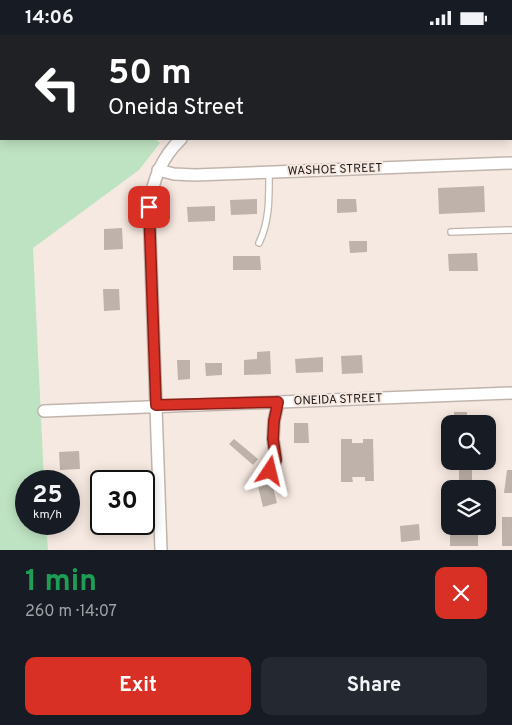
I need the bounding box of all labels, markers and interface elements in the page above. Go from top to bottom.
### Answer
text: 14:06 [25,6,74,30]
text: 50 m [108,52,192,96]
icon: left [25,55,90,120]
text: Oneida Street [108,95,244,122]
street label: WASHOE STREET [287,160,383,180]
pin [128,186,170,228]
icon: arrive [135,193,163,221]
street label: ONEIDA STREET [293,390,383,410]
map controls [441,415,496,535]
button: search [441,415,496,470]
position arrow [243,444,295,496]
speed limit sign: 30 [90,470,155,535]
text: 25 [32,480,63,512]
button: layers [441,480,496,535]
text: km/h [33,507,62,523]
text: 1 min [25,564,97,601]
button: close [435,567,487,619]
text: 260 m · 14:07 [25,602,117,622]
button: Exit [25,657,251,715]
button: Share [261,657,487,715]

